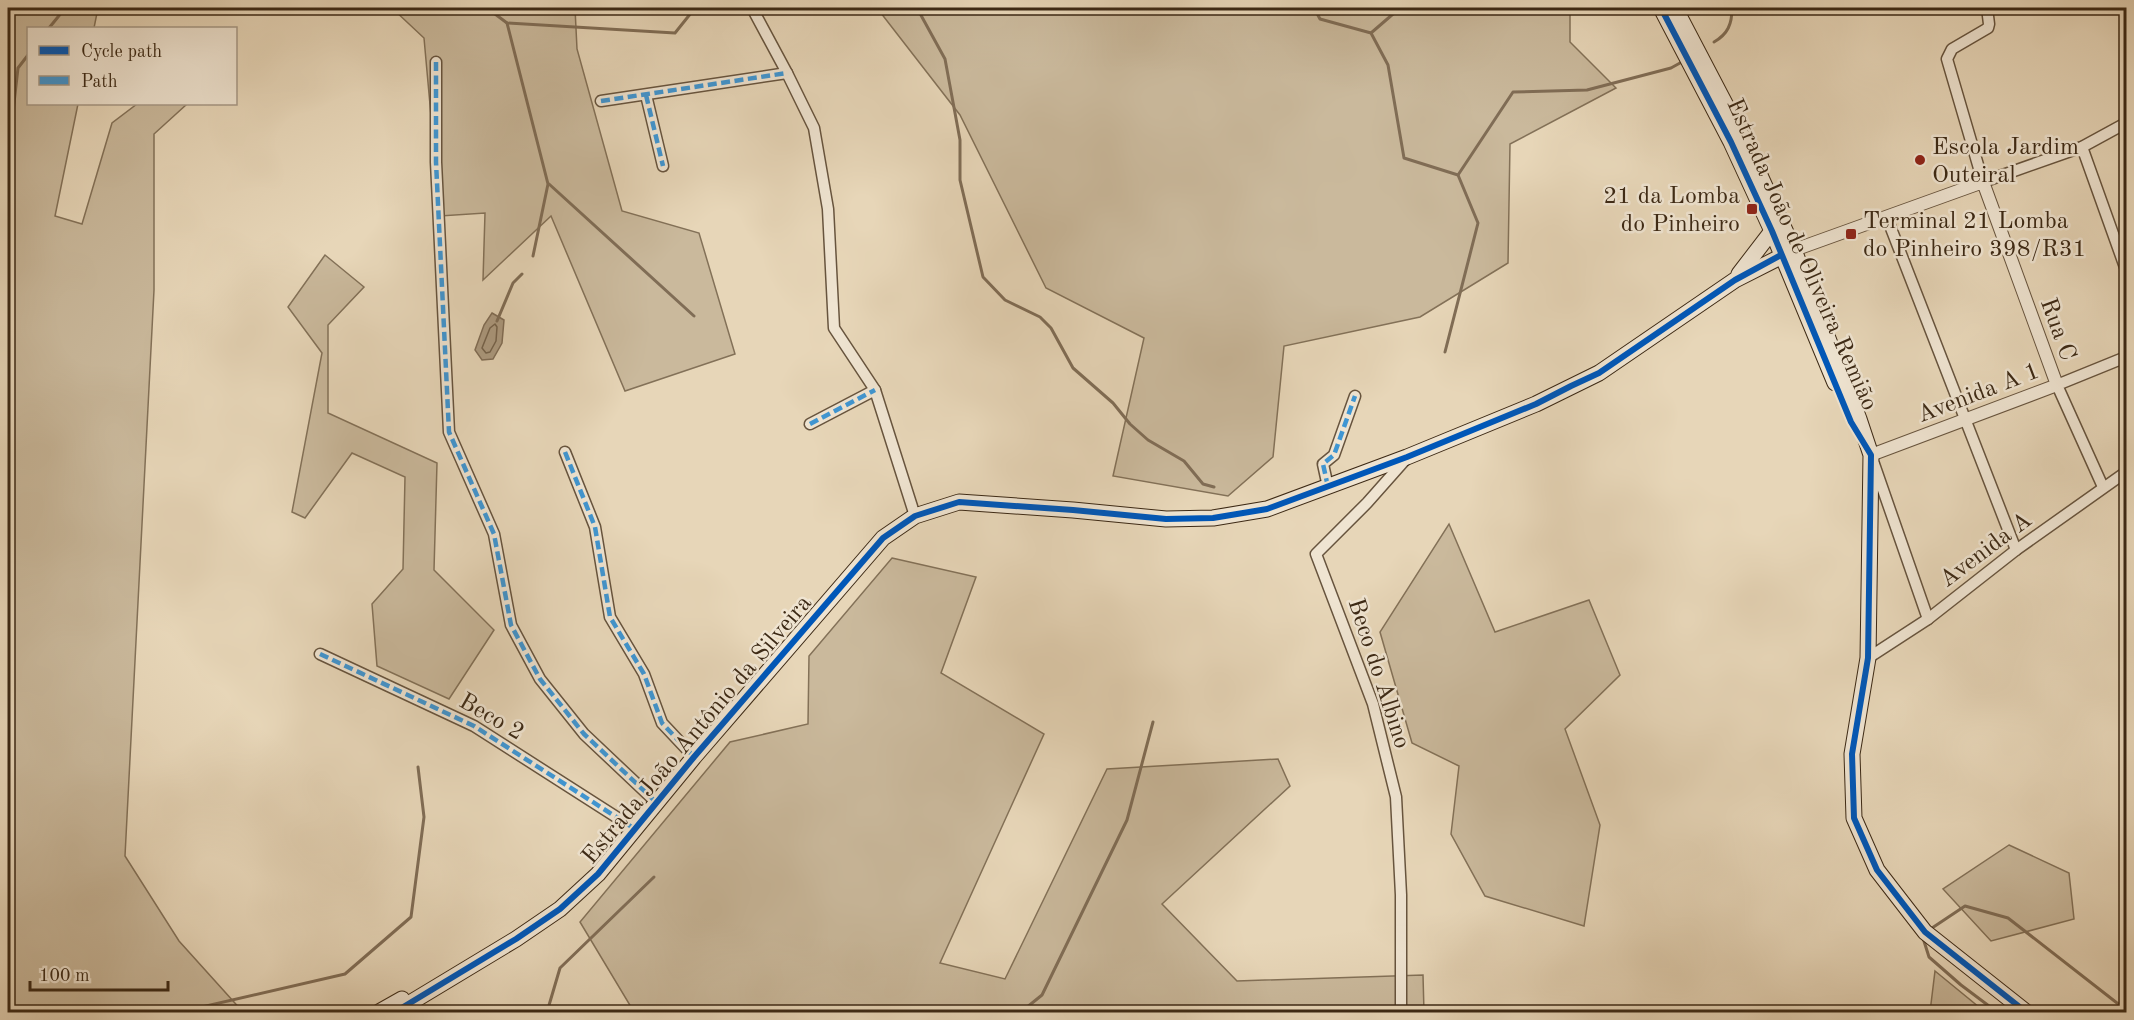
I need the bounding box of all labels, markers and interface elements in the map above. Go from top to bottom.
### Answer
legend [27,27,237,105]
text: Cycle path [81,43,162,61]
text: Path [81,73,118,91]
street label: Estrada João de Oliveira Remião [1721,95,1881,414]
place label: Escola Jardim Outeiral [1932,136,2079,188]
marker: Escola Jardim Outeiral [1913,153,1927,167]
place label: 21 da Lomba do Pinheiro [1603,185,1740,237]
marker: 21 da Lomba do Pinheiro [1745,202,1759,216]
place label: Terminal 21 Lomba do Pinheiro 398/R31 [1863,210,2087,262]
marker: Terminal 21 Lomba do Pinheiro 398/R31 [1844,227,1858,241]
street label: Rua C [2035,295,2079,364]
street label: Avenida A 1 [1914,360,2043,428]
street label: Avenida A [1936,508,2037,593]
street label: Estrada João Antônio da Silveira [578,591,817,869]
street label: Beco do Albino [1343,596,1414,752]
street label: Beco 2 [454,690,528,746]
scale bar [30,954,168,992]
text: 100 m [39,967,90,985]

